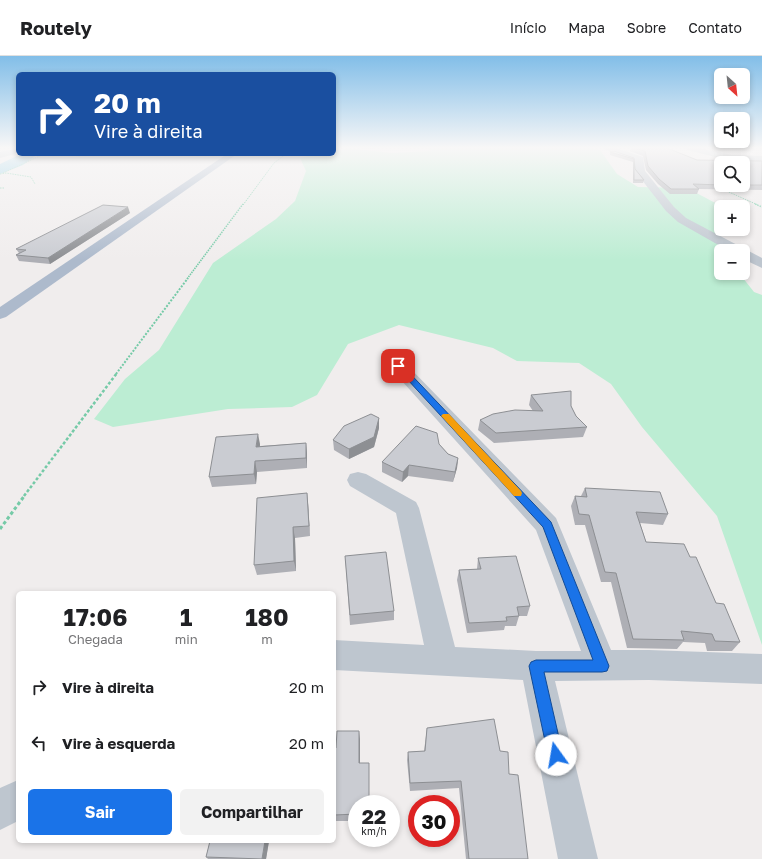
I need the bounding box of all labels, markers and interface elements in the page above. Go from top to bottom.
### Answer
text: Routely [20,16,92,39]
text: Início [510,19,546,36]
text: Mapa [568,19,605,36]
text: Sobre [627,19,666,36]
text: Contato [688,19,742,36]
north arrow [714,68,750,104]
map controls [714,68,750,280]
text: 20 m [94,86,161,119]
icon: right [28,88,80,140]
button: sound [714,112,750,148]
text: Vire à direita [94,120,203,142]
button: search [714,156,750,192]
button: + [714,200,750,236]
button: − [714,244,750,280]
pin [381,349,415,383]
icon: arrive [387,355,409,377]
text: 17:06 [63,602,127,631]
text: 1 [180,602,192,631]
text: 180 [245,602,289,631]
text: Chegada [68,631,123,647]
text: min [175,631,198,647]
text: m [261,631,273,647]
icon: right [28,676,50,698]
text: Vire à direita [62,678,154,696]
text: 20 m [289,678,324,696]
icon: left [28,732,50,754]
text: Vire à esquerda [62,734,175,752]
text: 20 m [289,734,324,752]
position arrow [535,734,577,776]
button: Sair [28,789,172,835]
button: Compartilhar [180,789,324,835]
speed limit sign: 30 [408,795,460,847]
text: 22 [362,804,386,828]
text: km/h [361,825,387,837]

